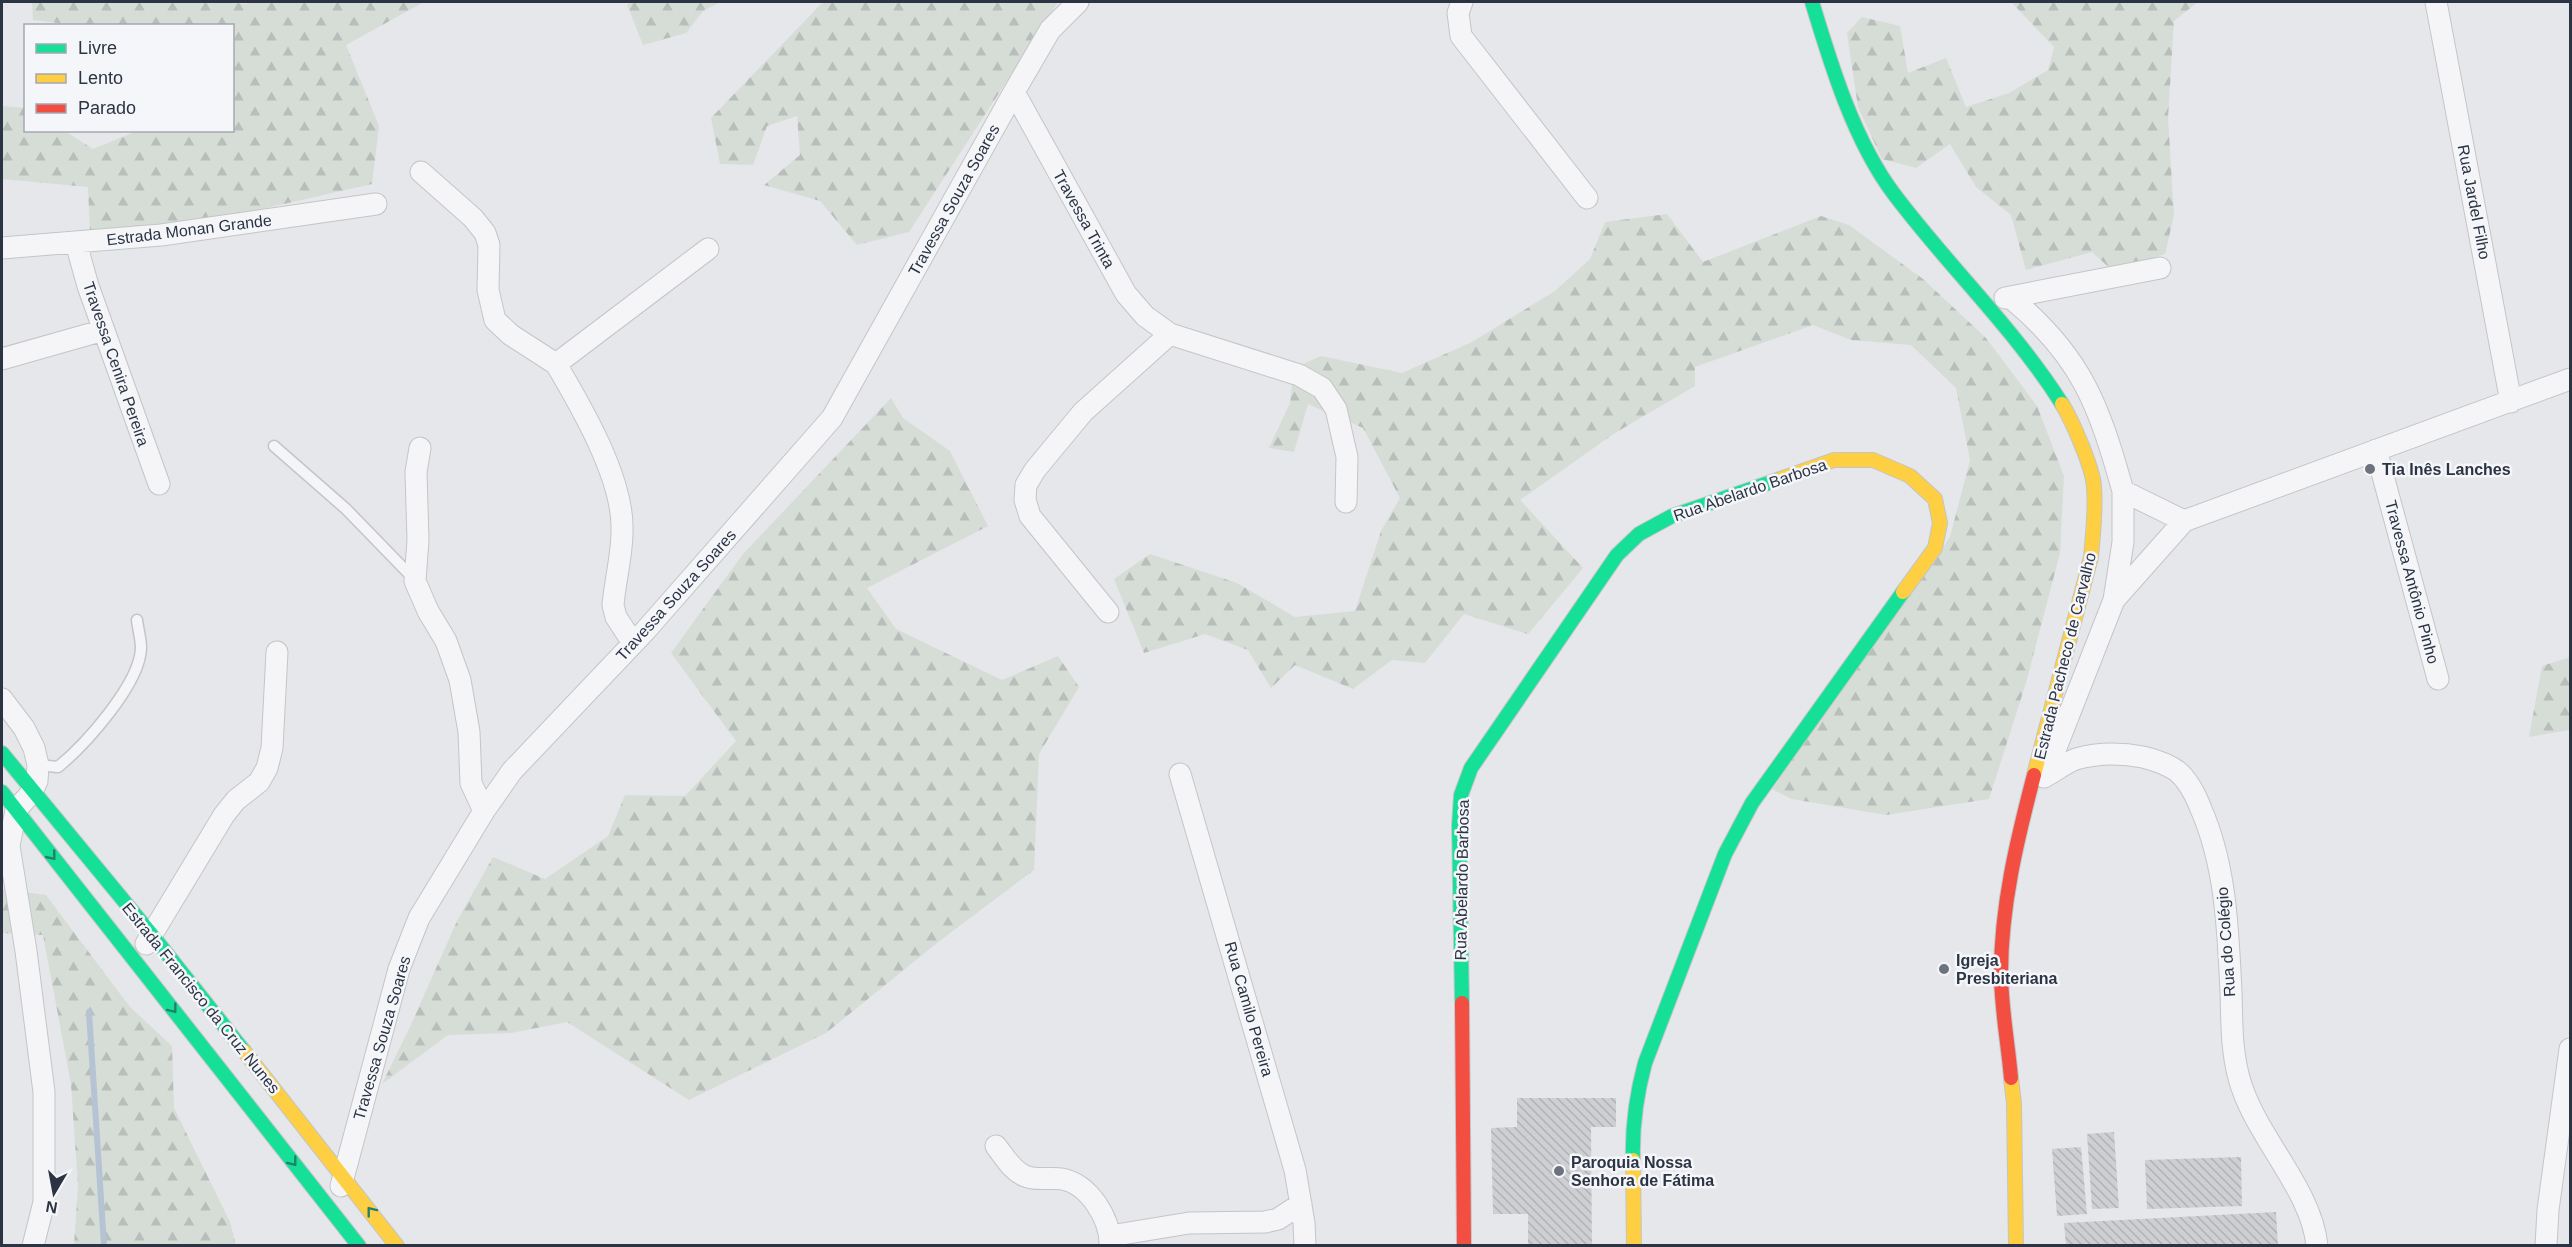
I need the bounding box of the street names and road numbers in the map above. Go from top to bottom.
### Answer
street label: Travessa Souza Soares [905,121,1003,279]
street label: Rua Jardel Filho [2455,143,2493,261]
street label: Travessa Trinta [1050,167,1118,271]
street label: Estrada Monan Grande [105,211,273,249]
street label: Travessa Cenira Pereira [80,280,152,449]
street label: Rua Abelardo Barbosa [1671,456,1829,524]
street label: Travessa Antônio Pinho [2382,498,2442,666]
street label: Travessa Souza Soares [613,526,739,664]
street label: Estrada Pacheco de Carvalho [2031,551,2099,761]
street label: Rua Abelardo Barbosa [1452,799,1472,961]
street label: Rua do Colégio [2214,886,2238,998]
street label: Estrada Francisco da Cruz Nunes [119,899,283,1097]
street label: Rua Camilo Pereira [1222,940,1276,1079]
street label: Travessa Souza Soares [350,954,414,1122]

